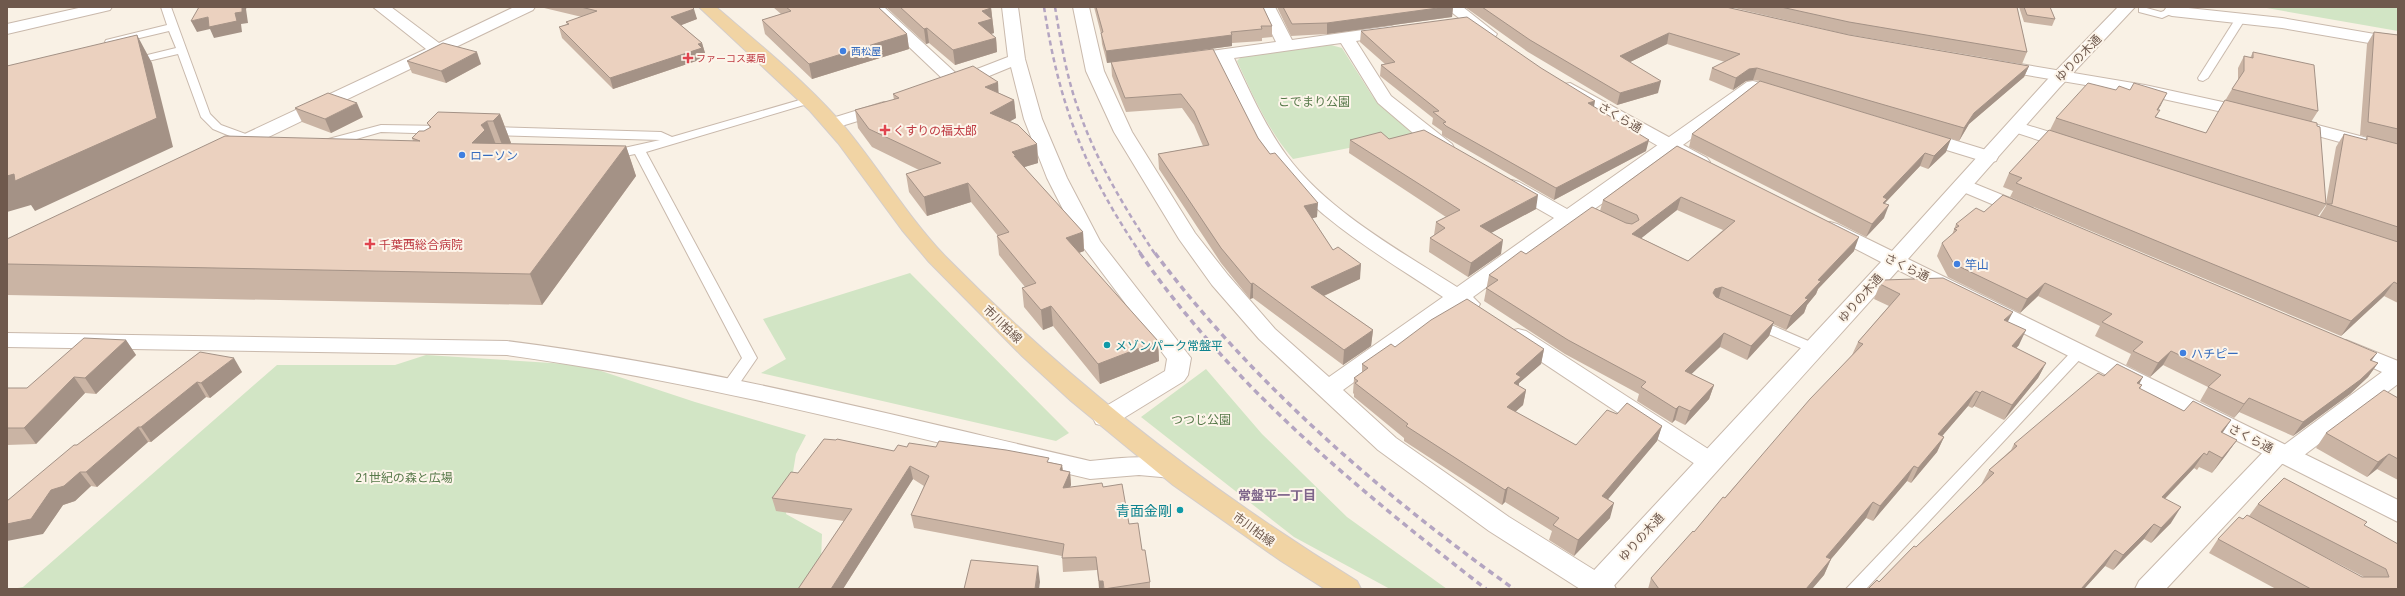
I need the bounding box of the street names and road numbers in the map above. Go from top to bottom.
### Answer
street label: ゆりの木通 [2051,31,2105,85]
street label: さくら通 [1595,98,1645,136]
street label: さくら通 [1882,249,1932,285]
street label: ゆりの木通 [1834,270,1886,326]
street label: 市川柏線 [980,301,1026,347]
street label: さくら通 [2226,420,2276,456]
street label: 市川柏線 [1230,508,1278,550]
street label: ゆりの木通 [1615,509,1667,565]

